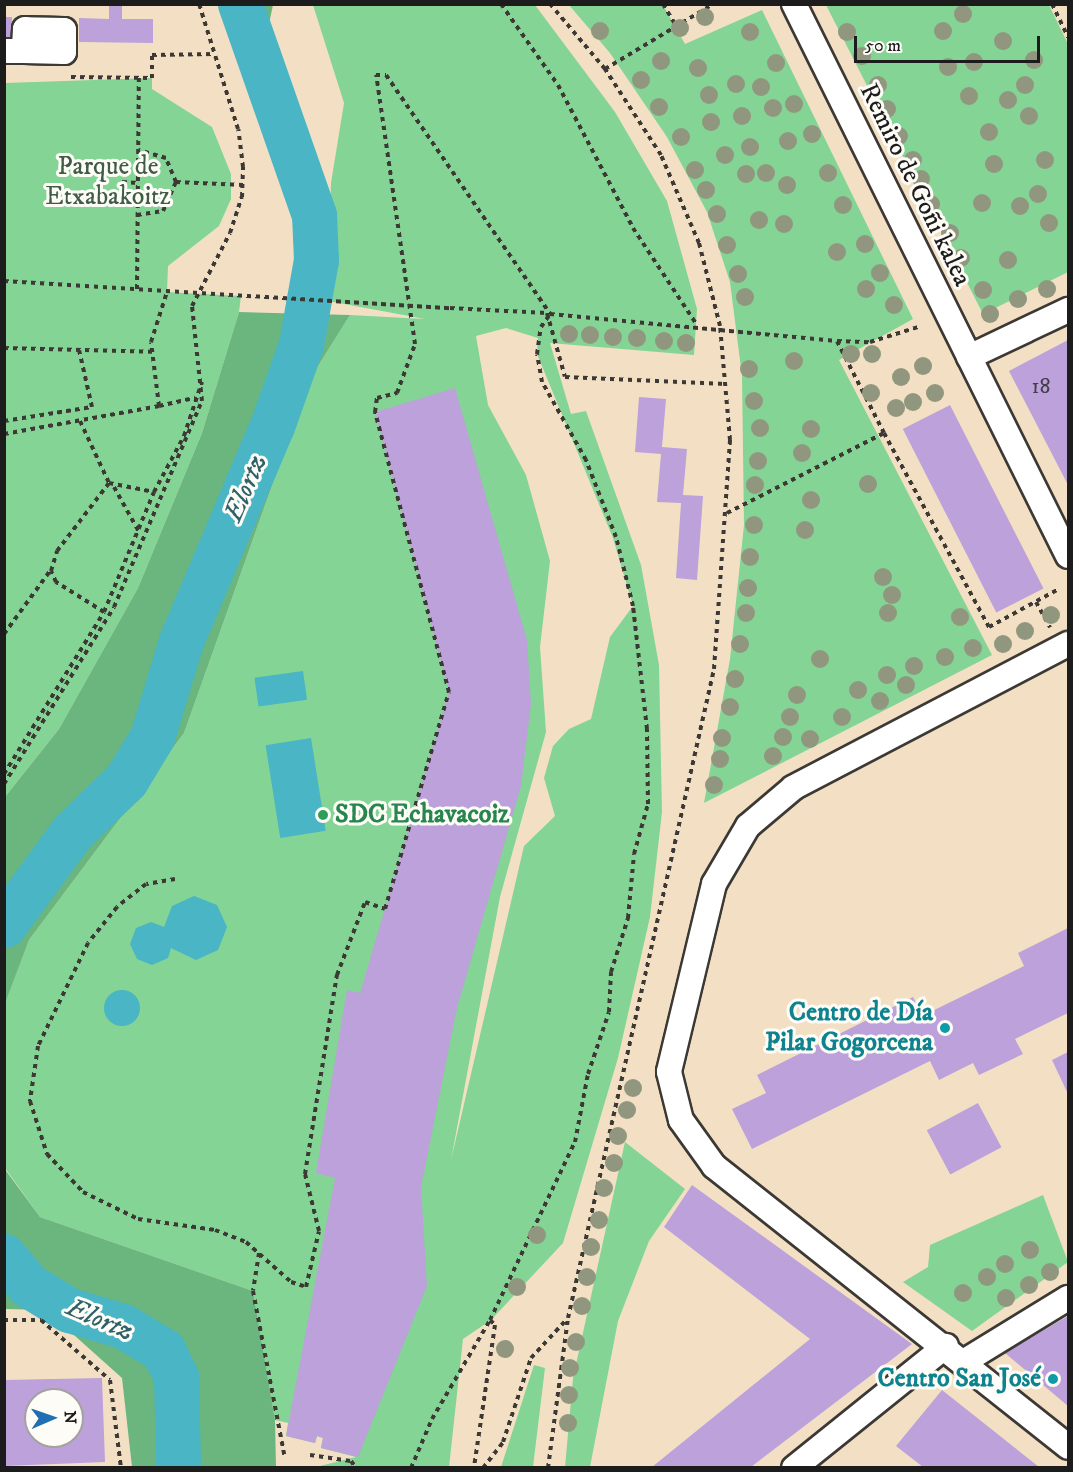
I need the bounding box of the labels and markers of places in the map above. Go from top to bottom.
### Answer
place label: SDC Echavacoiz [335,799,509,831]
marker: SDC Echavacoiz [316,808,330,822]
place label: Centro de Día Pilar Gogorcena [765,997,933,1058]
marker: Centro de Día Pilar Gogorcena [938,1021,952,1035]
place label: Centro San José [877,1363,1041,1395]
marker: Centro San José [1046,1372,1060,1386]

